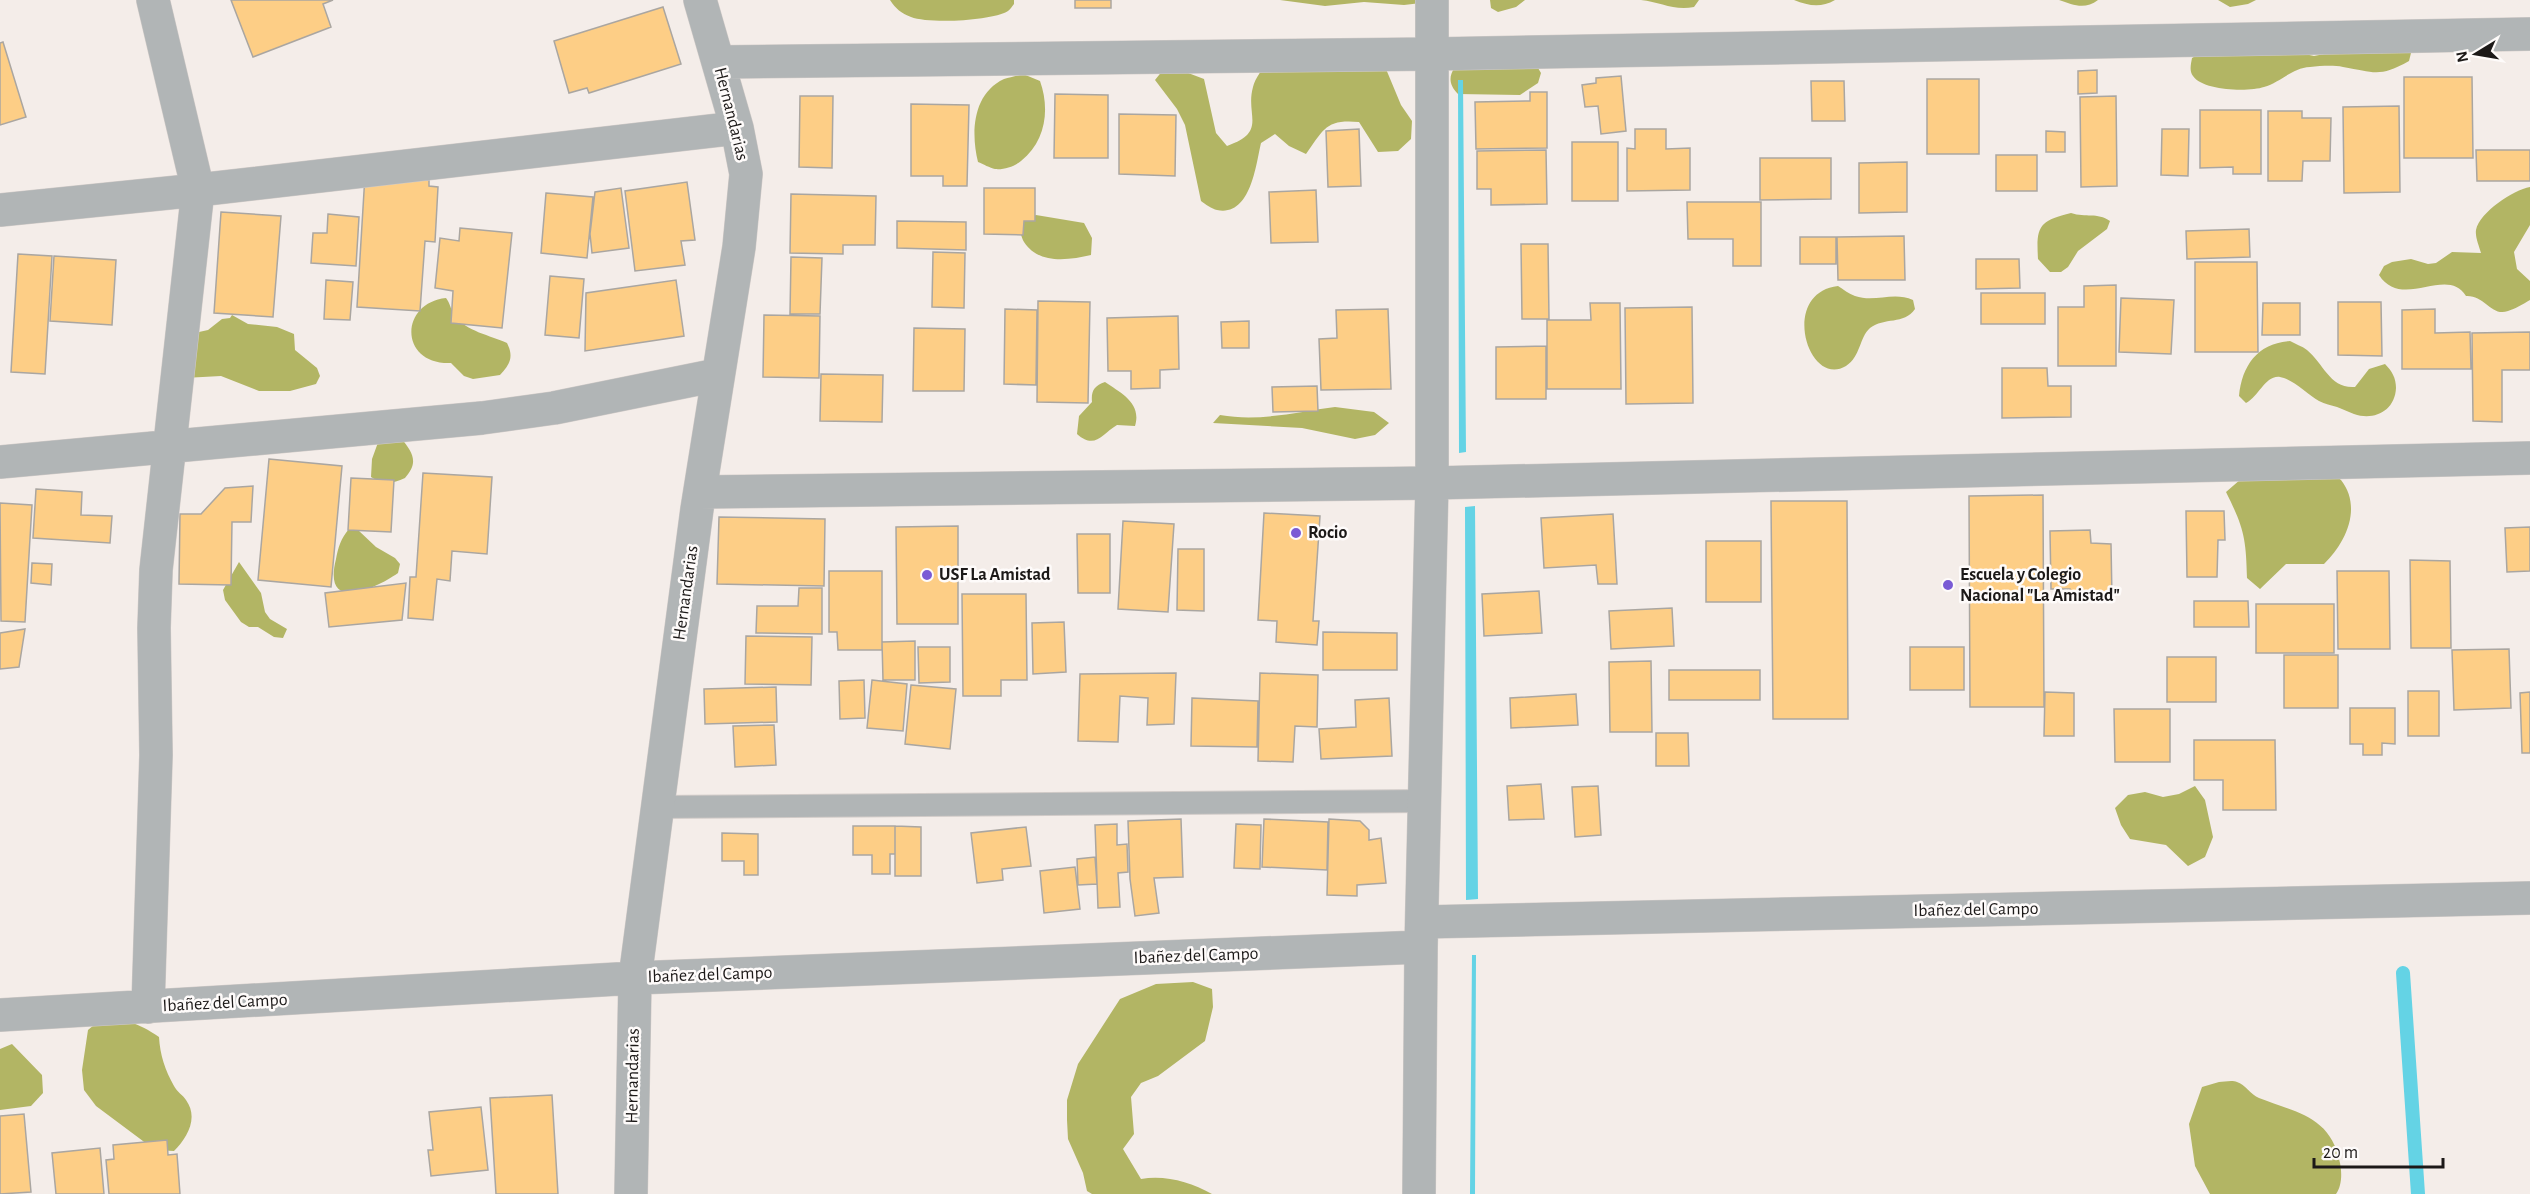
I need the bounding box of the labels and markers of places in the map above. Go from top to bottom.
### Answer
place label: Rocio [1308,524,1348,542]
marker: Rocio [1289,526,1303,540]
place label: USF La Amistad [939,566,1051,584]
place label: Escuela y Colegio Nacional "La Amistad" [1960,566,2120,605]
marker: USF La Amistad [920,568,934,582]
marker: Escuela y Colegio Nacional "La Amistad" [1941,578,1955,592]

